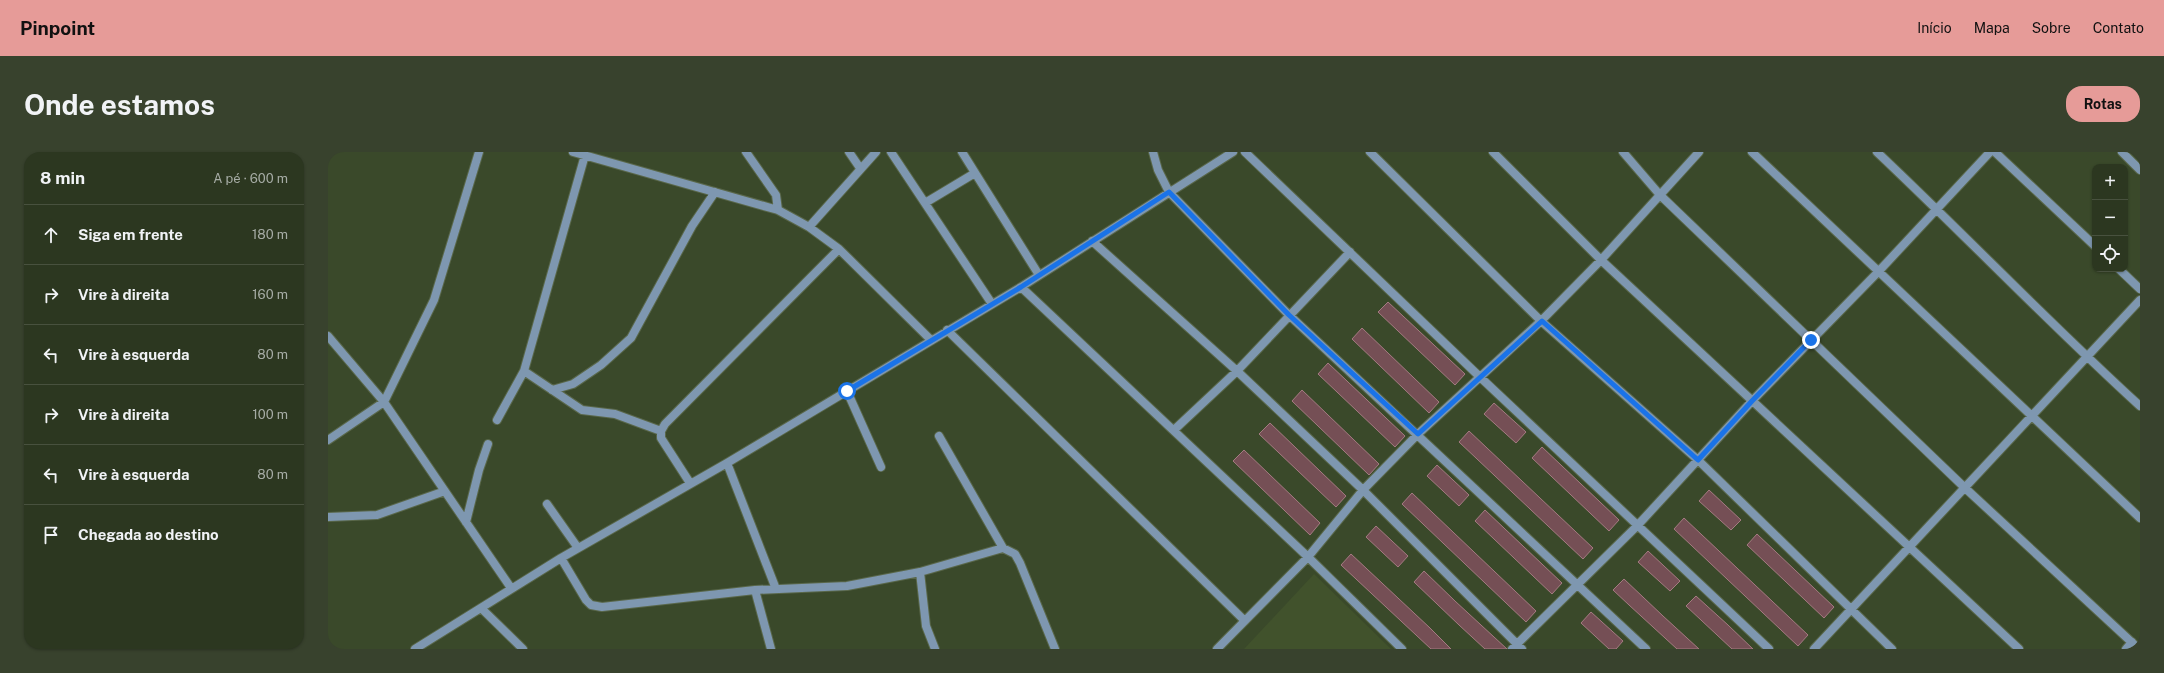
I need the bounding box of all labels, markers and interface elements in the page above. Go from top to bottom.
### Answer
text: Pinpoint [20,17,95,39]
text: Início [1917,20,1952,36]
text: Mapa [1974,20,2010,36]
text: Sobre [2032,20,2071,36]
text: Contato [2093,20,2144,36]
button: Rotas [2066,86,2140,122]
text: Onde estamos [24,88,215,121]
map controls [2092,164,2128,272]
button: + [2092,164,2128,200]
text: 8 min [40,168,85,188]
text: A pé · 600 m [213,171,288,186]
button: − [2092,200,2128,236]
icon: ahead [40,224,62,246]
text: Siga em frente [78,226,183,243]
text: 180 m [252,227,288,242]
button: locate [2092,236,2128,272]
icon: right [40,284,62,306]
text: Vire à direita [78,286,169,303]
text: 160 m [252,287,288,302]
route end [1802,331,1820,349]
icon: left [40,344,62,366]
text: Vire à esquerda [78,346,190,363]
text: 80 m [257,347,288,362]
route start [838,382,856,400]
icon: right [40,404,62,426]
text: Vire à direita [78,406,169,423]
text: 100 m [252,407,288,422]
icon: left [40,464,62,486]
text: Vire à esquerda [78,466,190,483]
text: 80 m [257,467,288,482]
icon: arrive [40,524,62,546]
text: Chegada ao destino [78,526,219,543]

